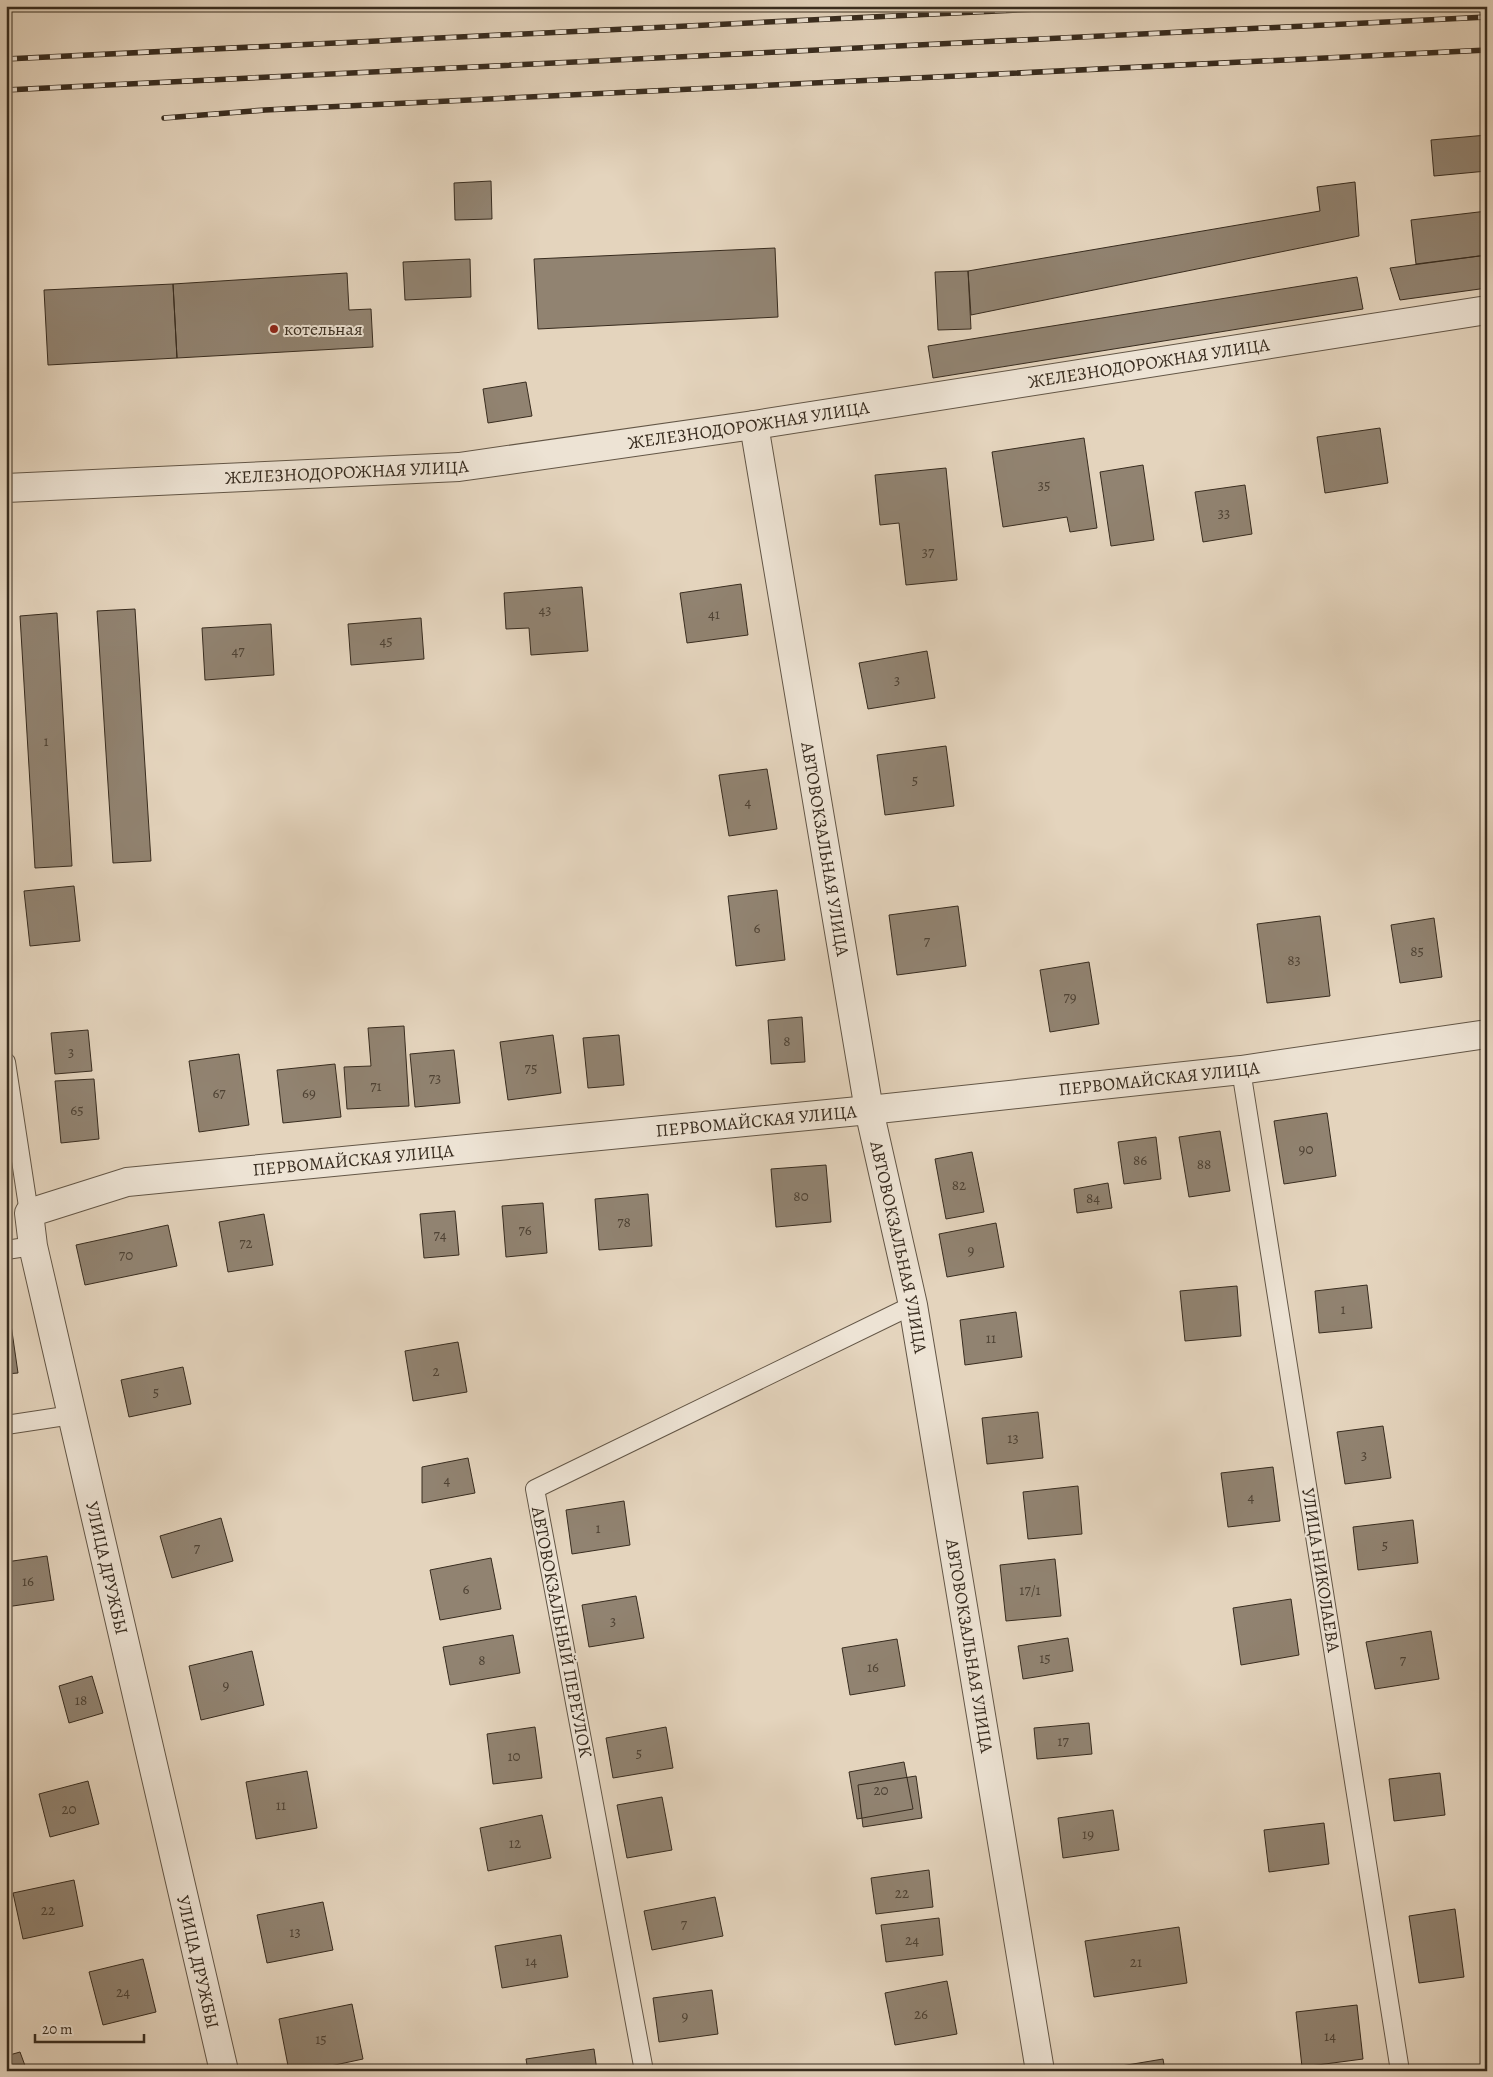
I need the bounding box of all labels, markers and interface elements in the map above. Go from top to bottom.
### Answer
place label: котельная [284,317,363,341]
marker: котельная [268,323,280,335]
street label: ЖЕЛЕЗНОДОРОЖНАЯ УЛИЦА [1026,332,1271,394]
street label: ЖЕЛЕЗНОДОРОЖНАЯ УЛИЦА [626,395,871,455]
street label: ЖЕЛЕЗНОДОРОЖНАЯ УЛИЦА [224,454,470,490]
house number: 35 [1038,475,1050,495]
house number: 33 [1218,503,1230,523]
house number: 37 [922,542,935,562]
house number: 43 [538,600,552,620]
house number: 41 [708,604,720,624]
house number: 45 [379,631,393,651]
house number: 47 [231,641,245,661]
house number: 3 [894,670,900,690]
house number: 1 [43,731,49,751]
street label: АВТОВОКЗАЛЬНАЯ УЛИЦА [795,739,855,958]
house number: 5 [912,770,918,790]
house number: 4 [745,792,752,812]
house number: 6 [754,918,761,938]
house number: 7 [924,931,931,951]
house number: 85 [1410,941,1424,961]
house number: 83 [1287,950,1301,970]
house number: 79 [1063,987,1077,1007]
house number: 8 [783,1031,791,1051]
house number: 3 [68,1042,74,1062]
street label: ПЕРВОМАЙСКАЯ УЛИЦА [1057,1055,1261,1102]
house number: 75 [525,1058,537,1078]
house number: 73 [429,1068,441,1088]
house number: 71 [370,1076,382,1096]
house number: 67 [212,1083,226,1103]
house number: 69 [302,1083,316,1103]
street label: ПЕРВОМАЙСКАЯ УЛИЦА [655,1099,858,1143]
house number: 65 [70,1100,84,1120]
street label: ПЕРВОМАЙСКАЯ УЛИЦА [251,1138,455,1182]
street label: АВТОВОКЗАЛЬНАЯ УЛИЦА [864,1138,933,1356]
house number: 90 [1299,1139,1313,1159]
house number: 86 [1133,1150,1147,1170]
house number: 88 [1197,1154,1211,1174]
house number: 82 [952,1175,966,1195]
house number: 80 [793,1186,809,1206]
house number: 84 [1086,1188,1100,1208]
house number: 78 [617,1212,631,1232]
house number: 76 [518,1220,532,1240]
house number: 74 [433,1225,447,1245]
house number: 72 [239,1233,253,1253]
house number: 9 [968,1240,975,1260]
house number: 70 [119,1245,133,1265]
house number: 1 [1340,1299,1346,1319]
house number: 11 [986,1328,996,1348]
house number: 2 [432,1361,440,1381]
house number: 5 [153,1382,159,1402]
house number: 13 [1007,1428,1019,1448]
house number: 3 [1361,1445,1367,1465]
house number: 4 [444,1470,451,1490]
street label: УЛИЦА НИКОЛАЕВА [1296,1486,1346,1654]
house number: 4 [1248,1487,1255,1507]
street label: УЛИЦА ДРУЖБЫ [80,1499,134,1637]
street label: АВТОВОКЗАЛЬНЫЙ ПЕРЕУЛОК [526,1504,598,1760]
house number: 1 [595,1518,601,1538]
house number: 5 [1382,1535,1388,1555]
street label: АВТОВОКЗАЛЬНАЯ УЛИЦА [940,1536,999,1755]
house number: 7 [194,1538,201,1558]
house number: 16 [22,1571,34,1591]
house number: 6 [463,1579,470,1599]
house number: 17/1 [1019,1580,1041,1600]
house number: 3 [610,1611,616,1631]
house number: 15 [1039,1648,1051,1668]
house number: 8 [478,1650,486,1670]
house number: 7 [1400,1650,1407,1670]
house number: 16 [867,1657,879,1677]
house number: 9 [223,1675,230,1695]
house number: 18 [75,1690,87,1710]
house number: 17 [1057,1731,1069,1751]
house number: 5 [636,1743,642,1763]
house number: 10 [507,1746,521,1766]
house number: 20 [873,1780,889,1800]
house number: 11 [276,1795,286,1815]
house number: 20 [61,1799,77,1819]
house number: 19 [1082,1824,1094,1844]
house number: 12 [509,1833,521,1853]
house number: 22 [895,1883,909,1903]
street label: УЛИЦА ДРУЖБЫ [171,1893,225,2031]
house number: 22 [41,1900,55,1920]
house number: 7 [681,1914,688,1934]
house number: 13 [289,1922,301,1942]
house number: 24 [905,1930,919,1950]
house number: 14 [525,1951,537,1971]
house number: 21 [1130,1952,1142,1972]
house number: 24 [116,1982,130,2002]
house number: 26 [914,2004,928,2024]
house number: 9 [682,2006,689,2026]
scale bar [35,2012,144,2044]
text: 20 m [42,2019,73,2039]
house number: 14 [1324,2026,1336,2046]
house number: 15 [315,2029,327,2049]

